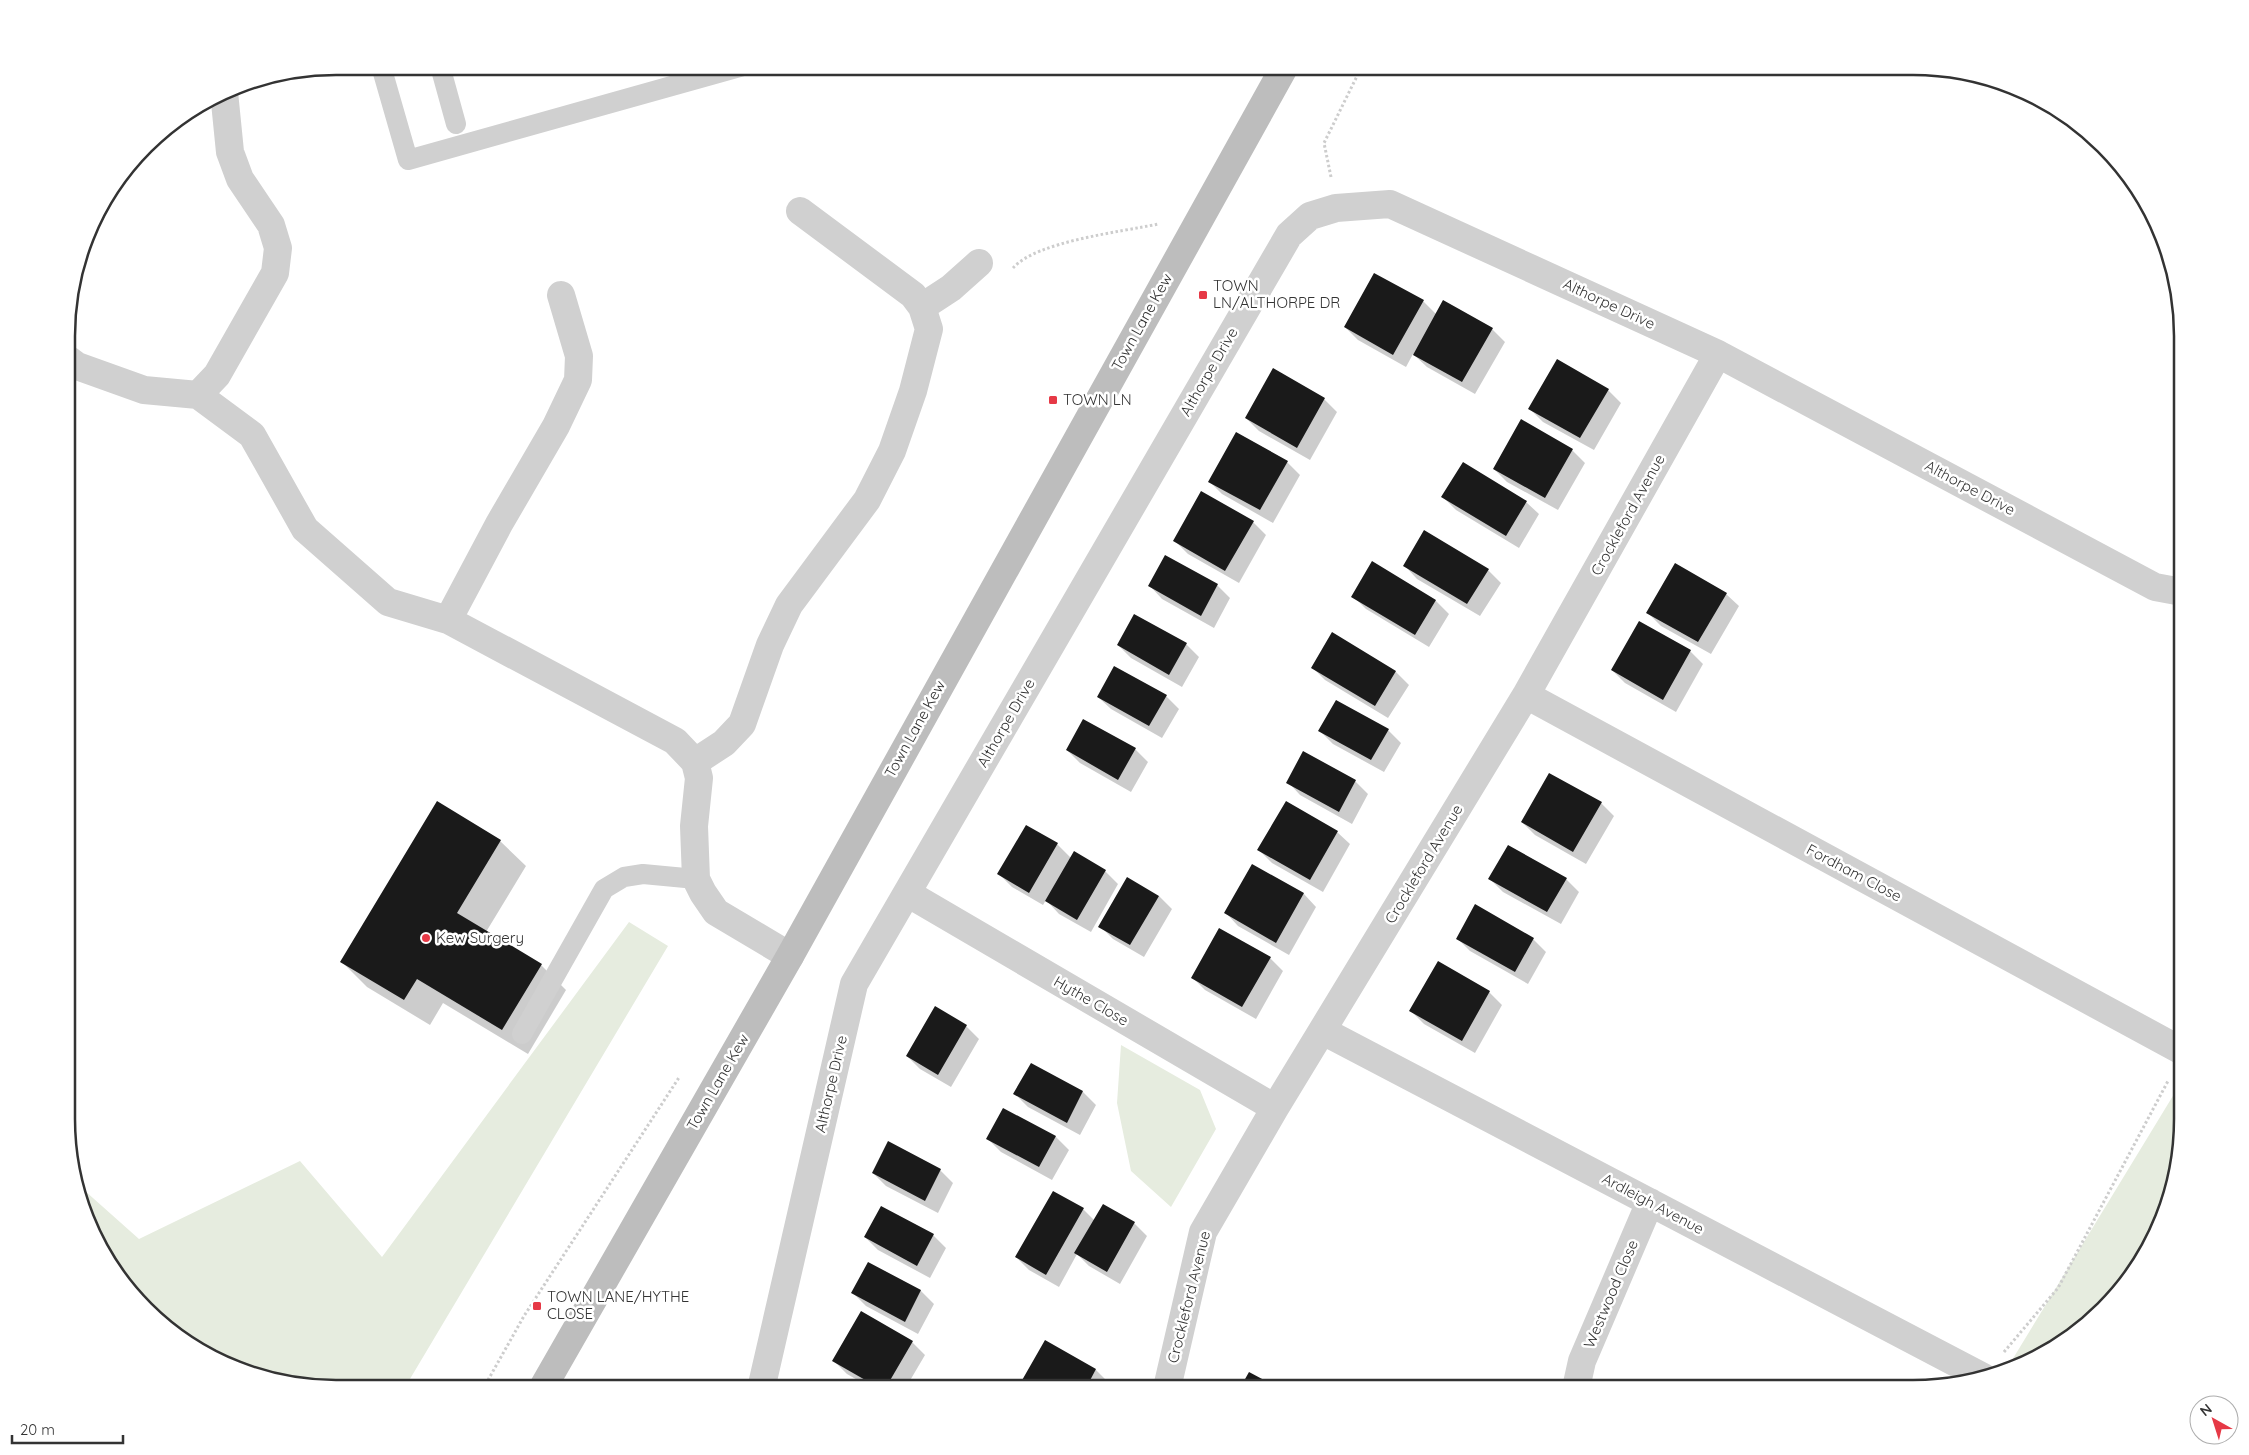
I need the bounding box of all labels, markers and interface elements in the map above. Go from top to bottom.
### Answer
street label: Town Lane Kew [1107,270,1176,374]
street label: Althorpe Drive [1560,274,1658,333]
place label: TOWN LN/ALTHORPE DR [1213,276,1340,312]
marker: TOWN LN/ALTHORPE DR [1197,289,1209,301]
street label: Althorpe Drive [1176,324,1242,420]
place label: TOWN LN [1063,390,1132,409]
marker: TOWN LN [1047,394,1059,406]
street label: Crockleford Avenue [1586,451,1669,579]
street label: Althorpe Drive [1922,456,2019,519]
street label: Althorpe Drive [973,675,1039,771]
street label: Town Lane Kew [880,677,949,781]
street label: Crockleford Avenue [1381,801,1467,927]
street label: Fordham Close [1803,840,1905,906]
place label: Kew Surgery [436,928,524,947]
marker: Kew Surgery [420,932,432,944]
street label: Hythe Close [1050,972,1132,1030]
street label: Town Lane Kew [682,1030,753,1133]
street label: Althorpe Drive [810,1033,851,1134]
street label: Ardleigh Avenue [1599,1169,1707,1238]
street label: Crockleford Avenue [1163,1229,1214,1365]
street label: Westwood Close [1579,1237,1642,1351]
place label: TOWN LANE/HYTHE CLOSE [547,1287,689,1323]
marker: TOWN LANE/HYTHE CLOSE [531,1300,543,1312]
north arrow [2189,1395,2239,1445]
text: N [2196,1400,2215,1420]
scale bar [12,1412,124,1444]
text: 20 m [20,1420,55,1439]

